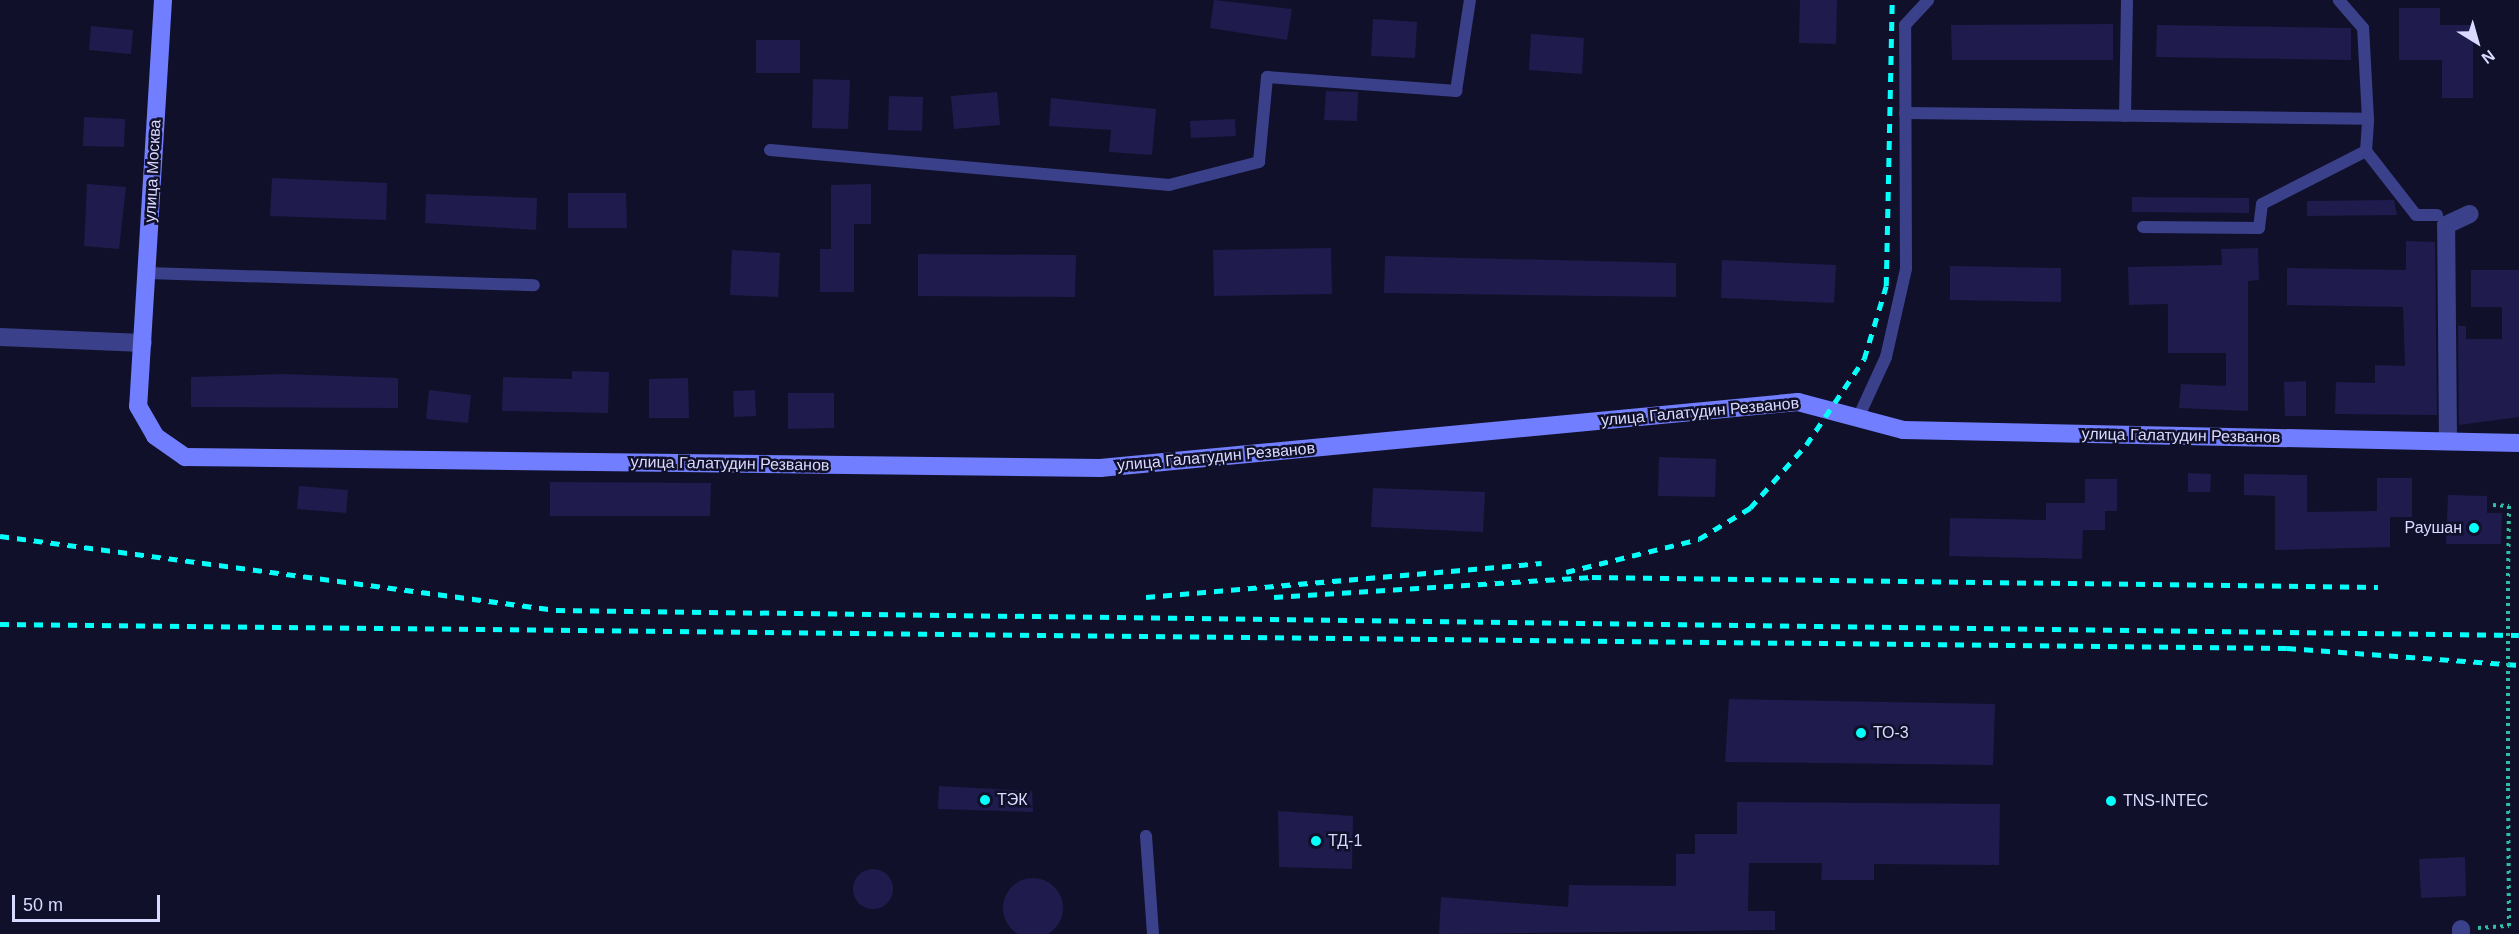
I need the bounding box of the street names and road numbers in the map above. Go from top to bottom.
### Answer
street label: улица Москва [141,119,165,223]
street label: улица Галатудин Резванов [1600,394,1800,430]
street label: улица Галатудин Резванов [2081,425,2281,447]
street label: улица Галатудин Резванов [1116,439,1316,475]
street label: улица Галатудин Резванов [630,453,830,475]

